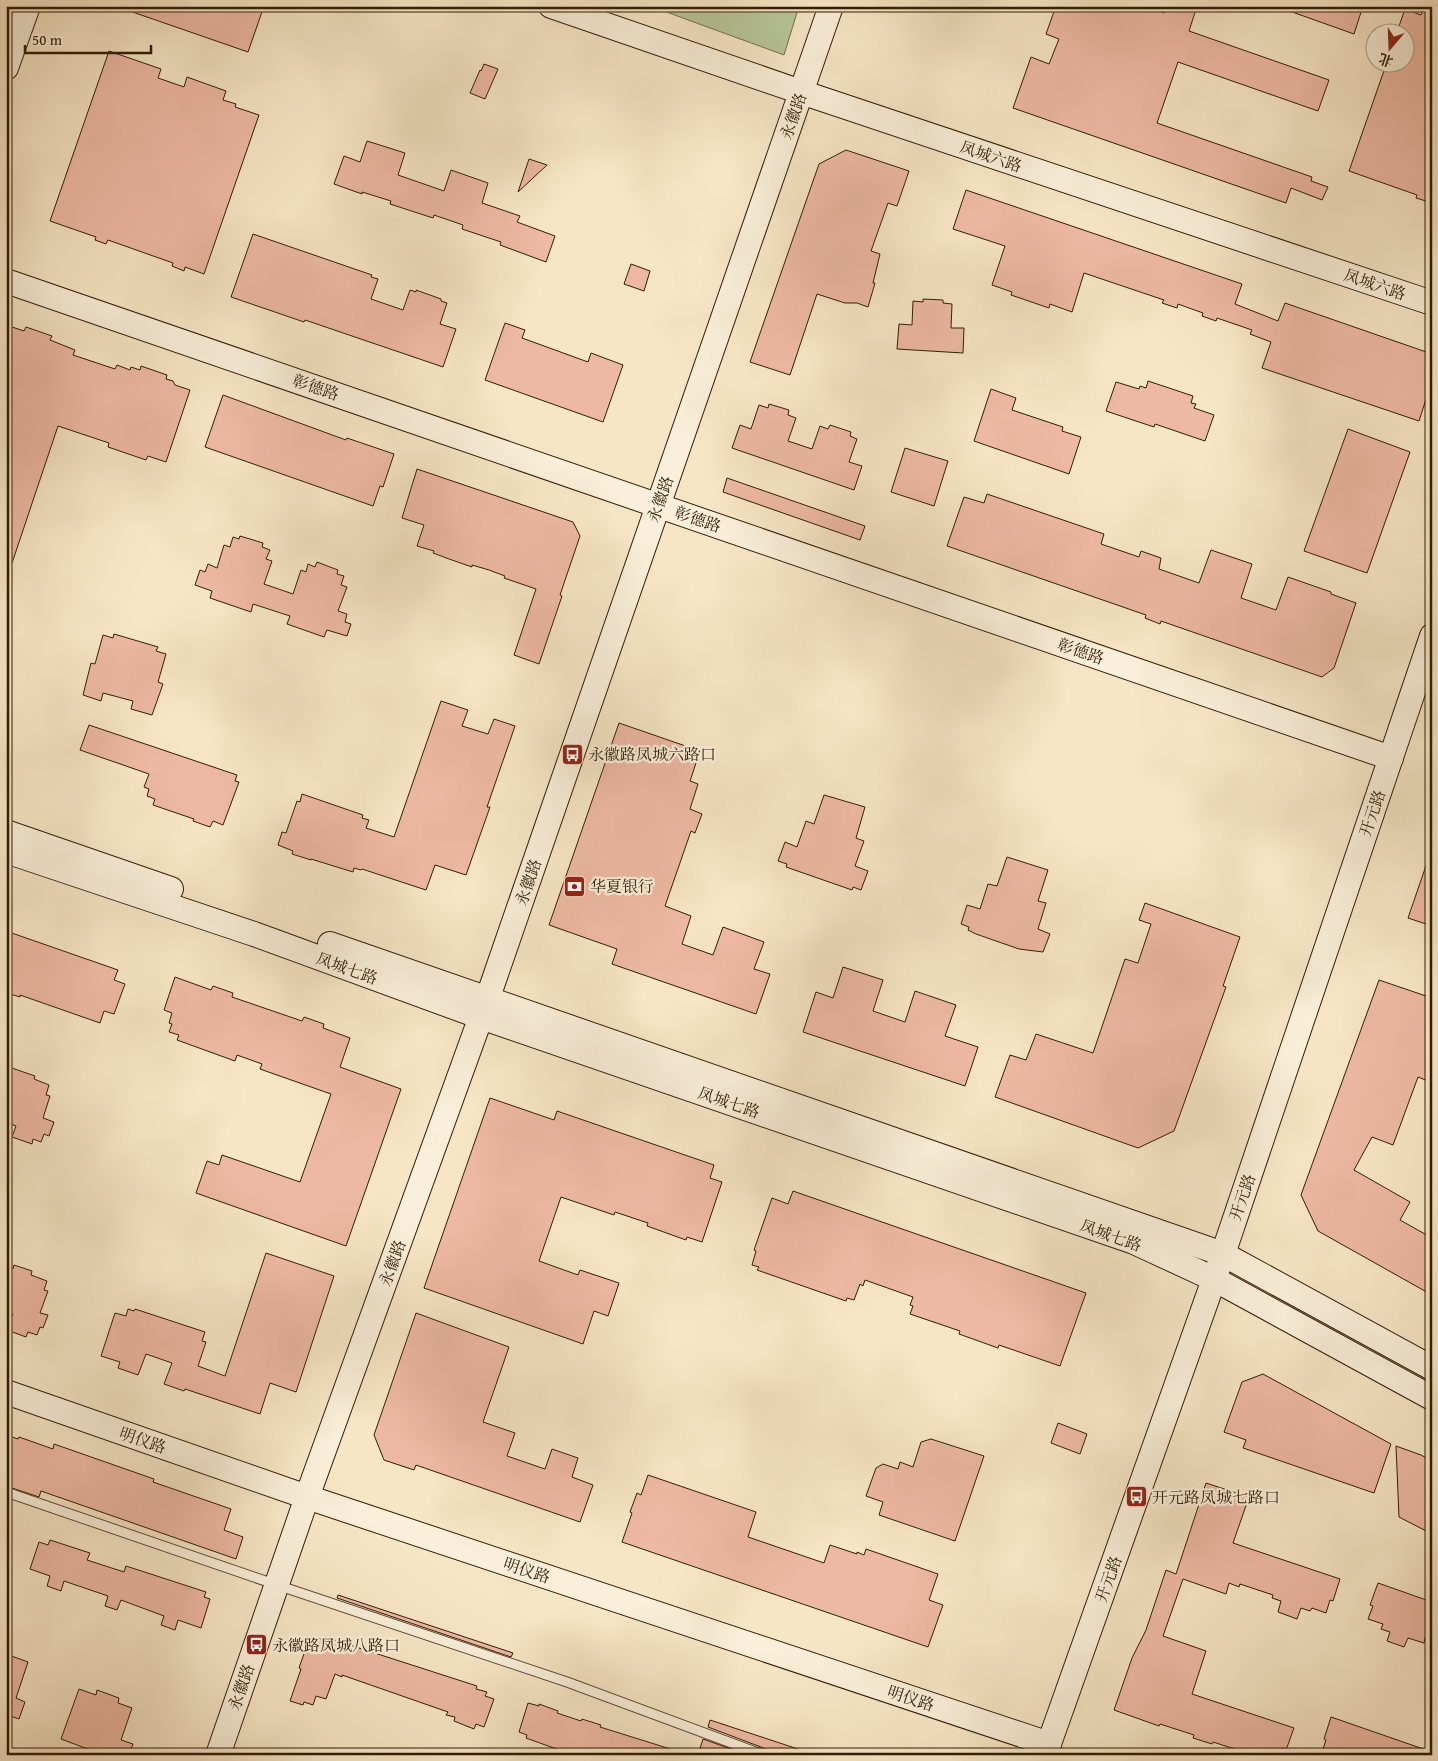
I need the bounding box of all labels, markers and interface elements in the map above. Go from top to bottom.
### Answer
scale bar [25,22,151,54]
north arrow [1366,22,1416,72]
text: 50 m [32,29,63,50]
text: 北 [1376,49,1396,72]
street label: 永徽路 [774,89,812,143]
street label: 凤城六路 [957,134,1025,178]
street label: 凤城六路 [1341,262,1409,306]
street label: 彰德路 [289,368,343,406]
street label: 永徽路 [641,472,679,526]
street label: 彰德路 [671,500,725,538]
street label: 彰德路 [1054,632,1108,670]
bus stop icon: 永徽路凤城六路口 [560,742,584,766]
place label: 永徽路凤城六路口 [588,742,716,766]
street label: 开元路 [1353,786,1391,840]
street label: 永徽路 [509,855,547,909]
bank icon: 华夏银行 [562,874,586,898]
place label: 华夏银行 [590,874,654,898]
street label: 凤城七路 [313,946,381,990]
street label: 凤城七路 [695,1080,763,1124]
street label: 开元路 [1223,1170,1261,1224]
street label: 凤城七路 [1077,1213,1145,1257]
street label: 永徽路 [373,1236,411,1290]
street label: 明仪路 [116,1421,170,1459]
bus stop icon: 开元路凤城七路口 [1124,1485,1148,1509]
place label: 开元路凤城七路口 [1152,1485,1280,1509]
street label: 明仪路 [500,1551,554,1589]
street label: 开元路 [1089,1552,1127,1606]
bus stop icon: 永徽路凤城八路口 [244,1633,268,1657]
place label: 永徽路凤城八路口 [272,1633,400,1657]
street label: 永徽路 [222,1660,260,1714]
street label: 明仪路 [884,1679,938,1717]

